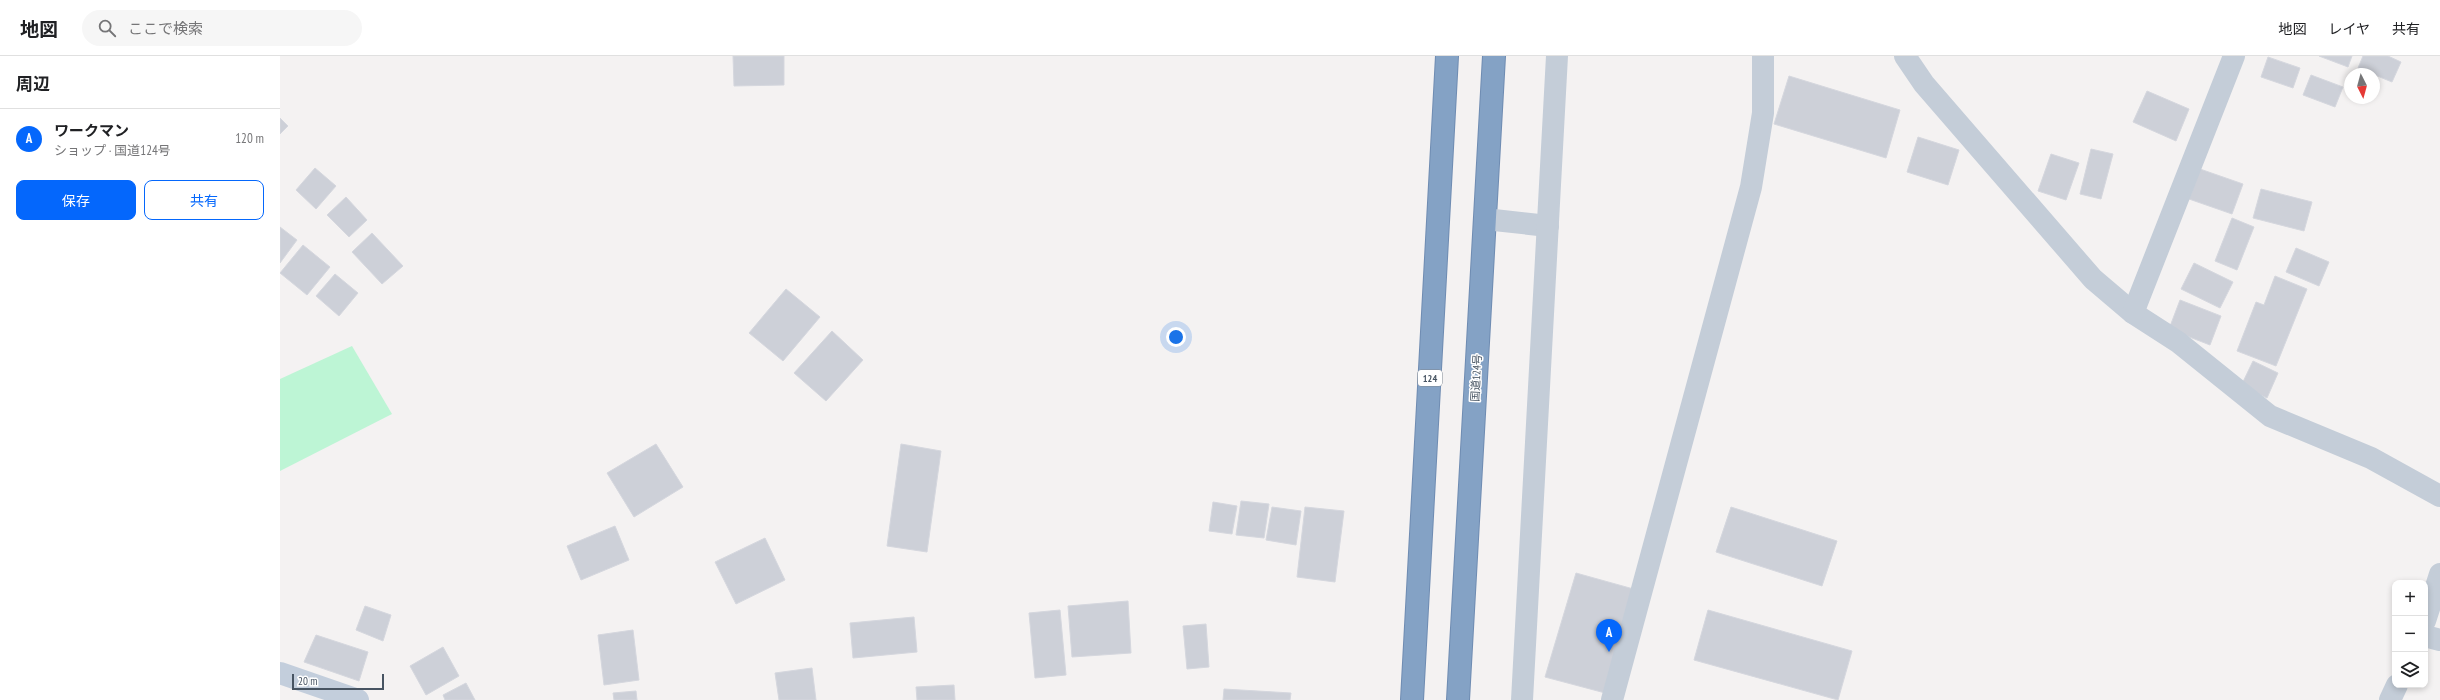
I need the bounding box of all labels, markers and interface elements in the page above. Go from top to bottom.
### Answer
search box [82,10,362,46]
text: 地図 [20,17,58,41]
icon: search [96,17,118,39]
text: ここで検索 [128,19,203,38]
text: 地図 [2278,20,2306,38]
text: レイヤ [2328,20,2370,38]
text: 共有 [2392,20,2420,38]
north arrow [2344,68,2380,104]
text: 周辺 [16,73,50,95]
text: ワークマン [54,121,129,140]
text: A [26,130,32,147]
text: 120 m [235,130,264,147]
text: ショップ · 国道124号 [54,142,171,159]
button: 保存 [16,180,136,220]
button: 共有 [144,180,264,220]
your location [1166,327,1186,347]
street label: 国道124号 [1468,354,1484,402]
road number: 124 [1418,370,1442,386]
map controls [2392,580,2428,688]
button: + [2392,580,2428,616]
button: − [2392,616,2428,652]
pin: A [1596,619,1622,652]
button: layers [2392,652,2428,688]
scale bar [292,672,384,691]
text: 20 m [298,674,317,688]

